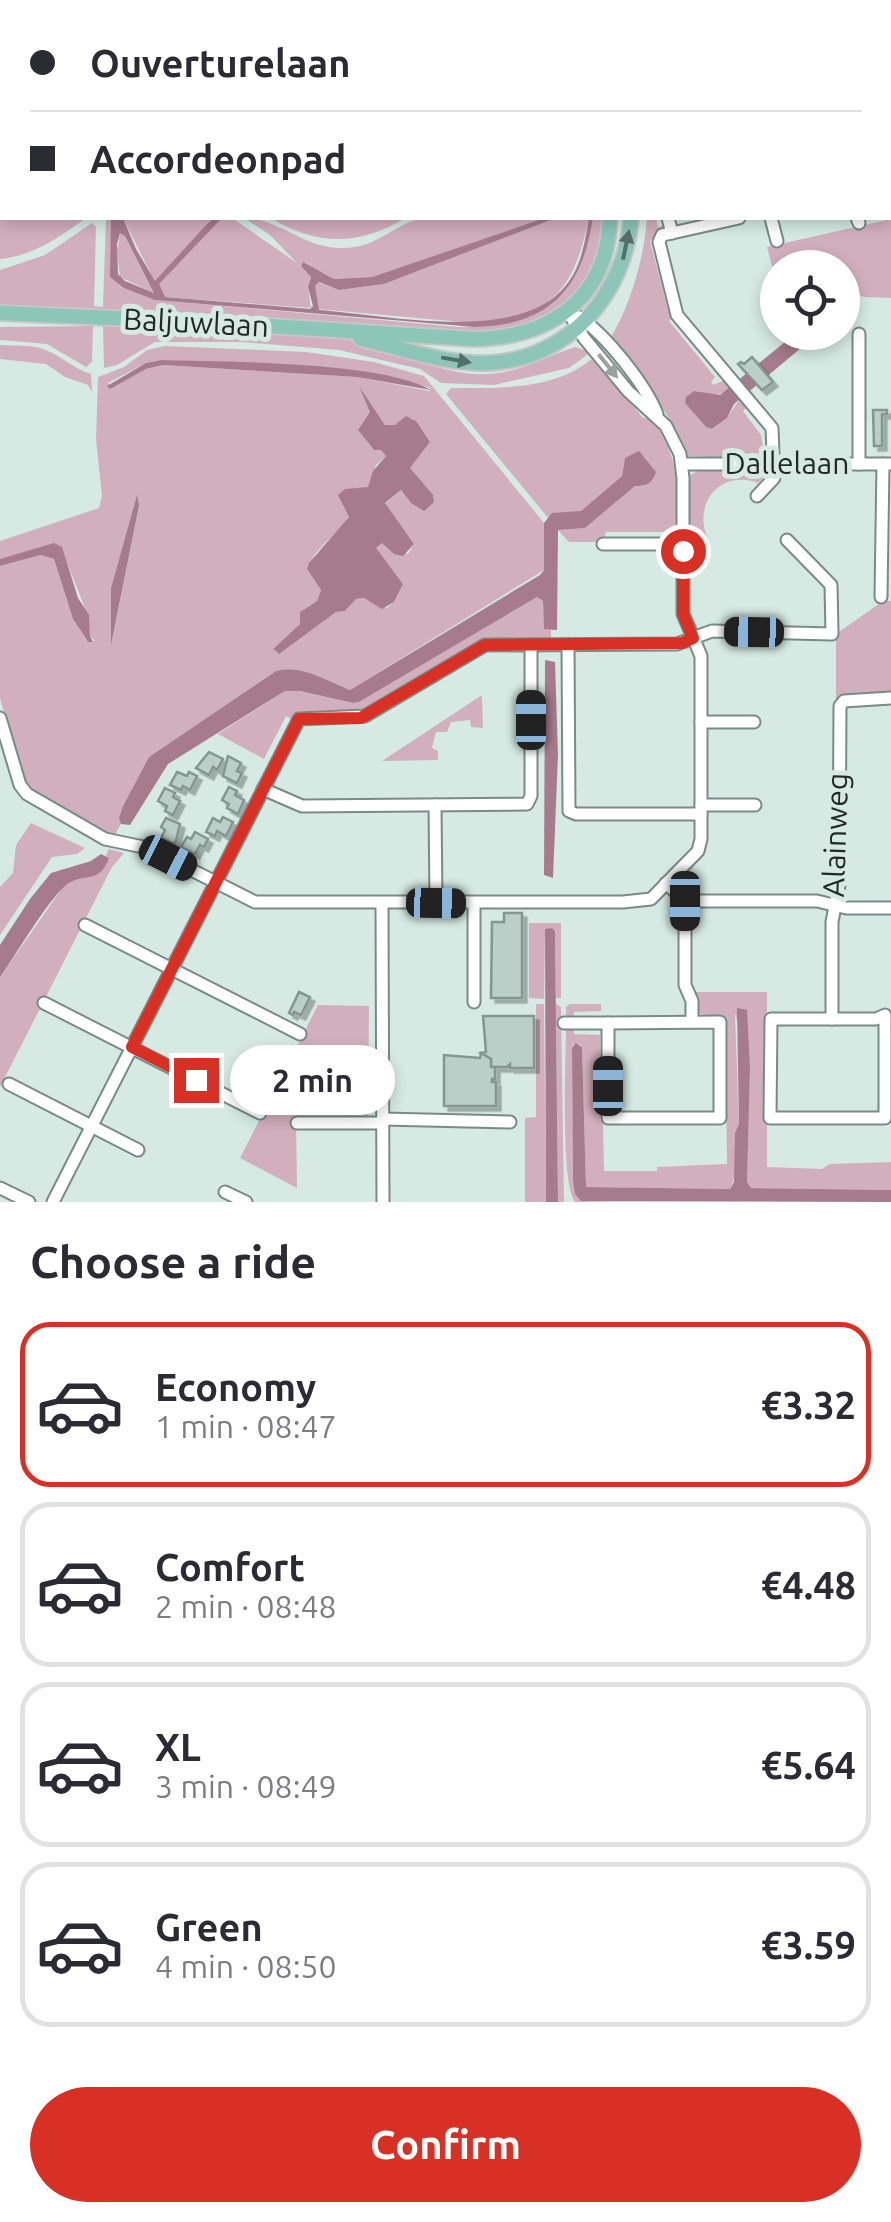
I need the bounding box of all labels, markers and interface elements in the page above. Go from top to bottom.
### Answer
text: Ouverturelaan [90,42,350,84]
text: Accordeonpad [90,138,346,180]
one-way arrow [619,230,634,261]
map controls [760,250,860,350]
button: locate [760,250,860,350]
street label: Baljuwlaan [122,301,270,343]
one-way arrow [441,352,472,368]
one-way arrow [597,354,618,379]
street label: Dallelaan [725,446,849,480]
route start [661,529,706,574]
car [724,616,784,648]
car [516,690,546,750]
street label: Alainweg [816,772,854,898]
car [134,831,202,885]
car [670,871,700,931]
car [406,887,466,919]
callout: 2 min [231,1045,396,1115]
car [593,1056,623,1116]
route end [174,1058,219,1103]
text: 2 min [272,1062,353,1098]
text: Choose a ride [30,1236,316,1287]
icon: car [35,1360,125,1450]
text: Economy [155,1366,316,1408]
text: €3.32 [761,1384,856,1426]
text: 1 min · 08:47 [155,1408,337,1444]
icon: car [35,1540,125,1630]
text: Comfort [155,1546,305,1588]
text: €4.48 [761,1564,856,1606]
text: 2 min · 08:48 [155,1588,337,1624]
icon: car [35,1720,125,1810]
text: XL [155,1726,201,1768]
text: €5.64 [761,1744,856,1786]
text: 3 min · 08:49 [155,1768,337,1804]
icon: car [35,1900,125,1990]
text: Green [155,1906,263,1948]
text: €3.59 [761,1924,856,1966]
text: 4 min · 08:50 [155,1948,337,1984]
button: Confirm [30,2087,861,2202]

